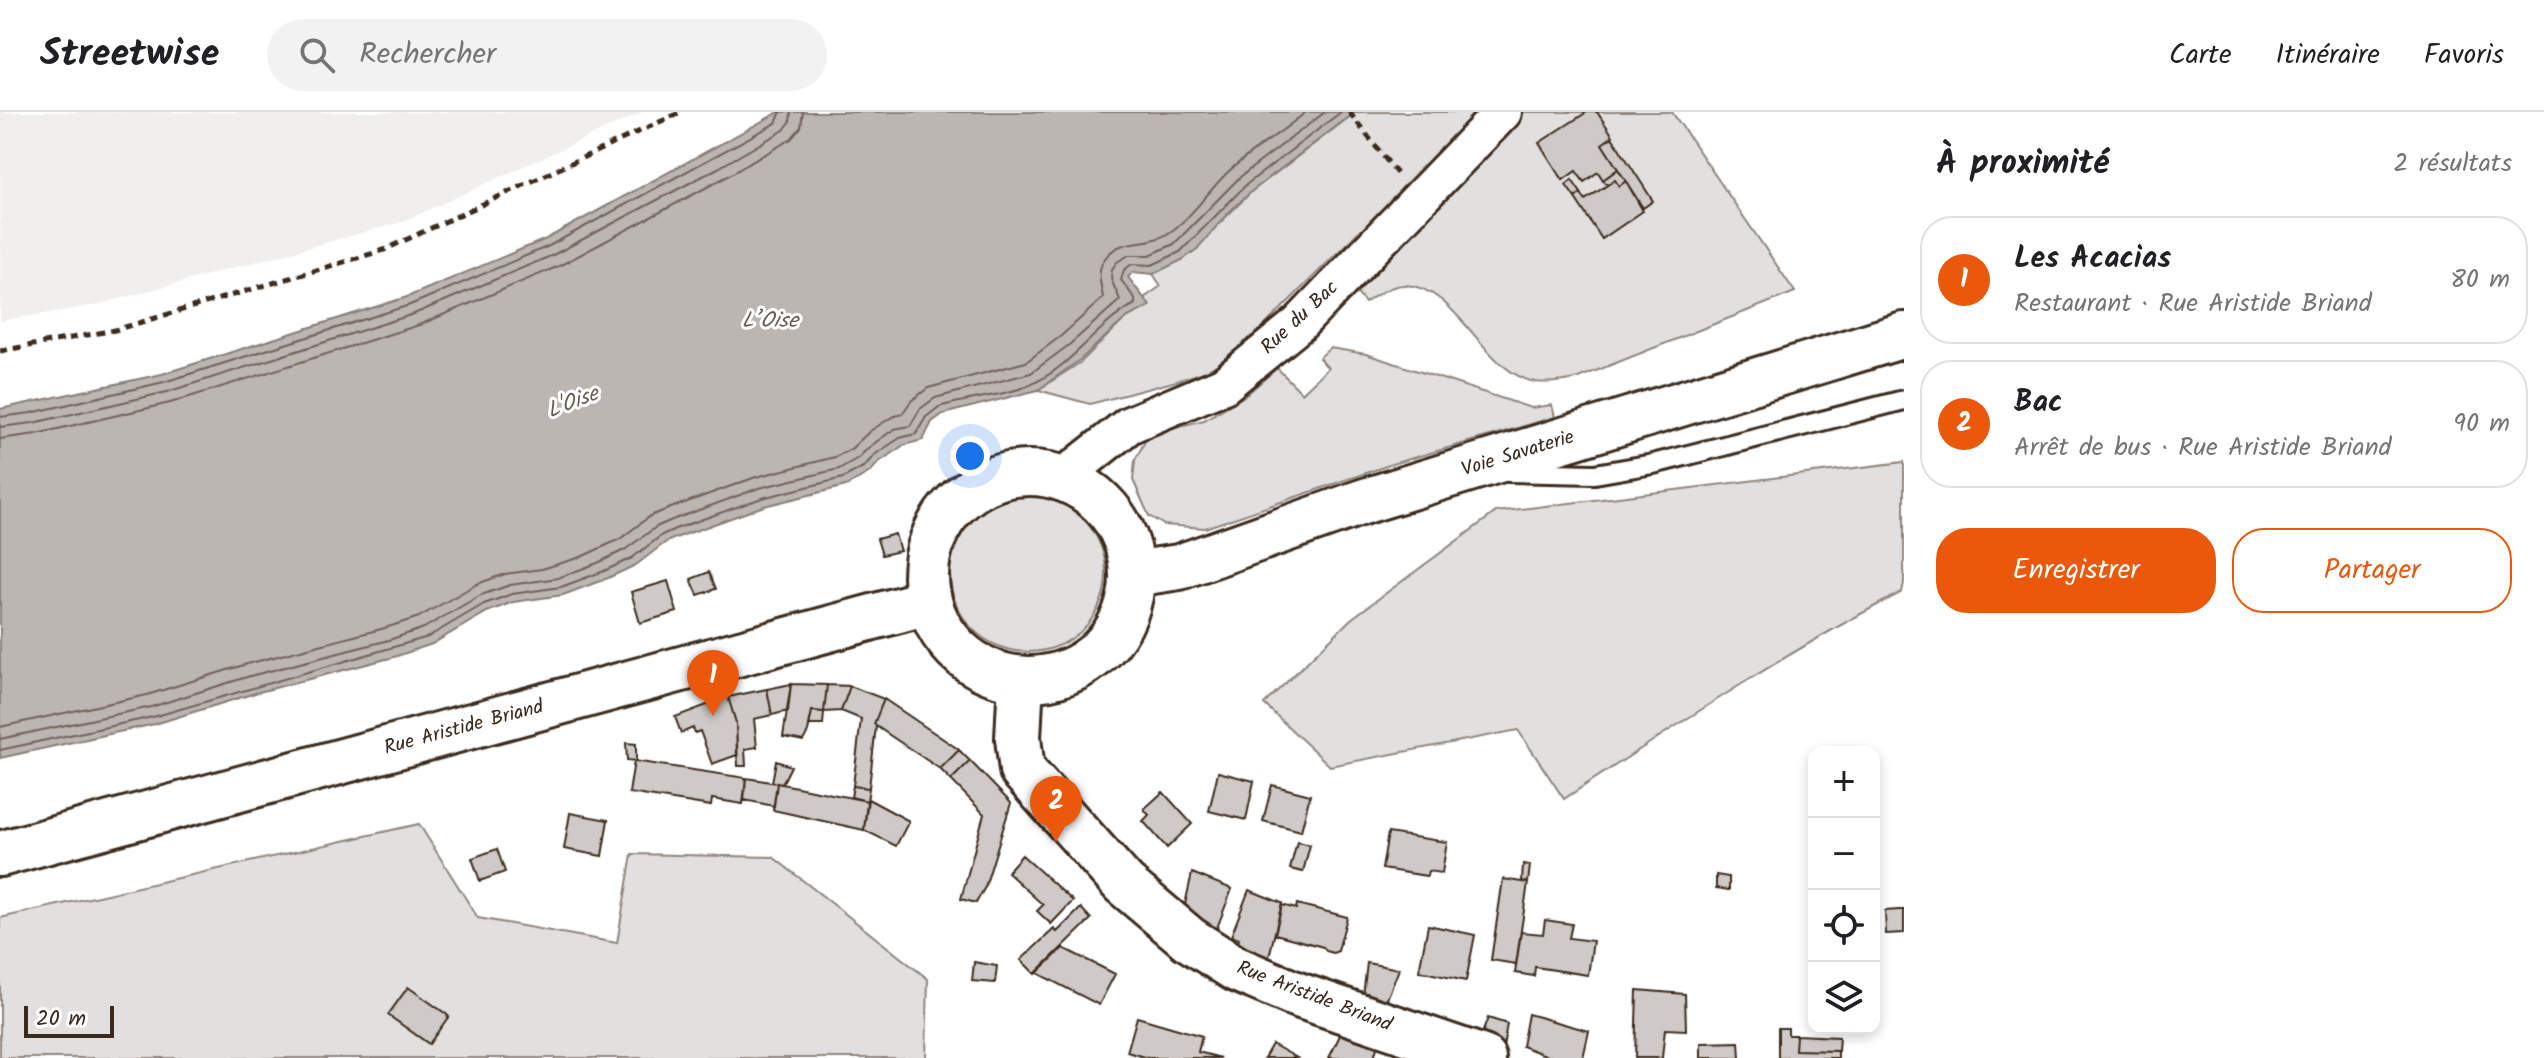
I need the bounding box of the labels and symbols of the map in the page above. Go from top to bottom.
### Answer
street label: Rue du Bac [1254,273,1346,363]
water label: L’Oise [742,304,800,339]
water label: L'Oise [542,376,606,429]
street label: Voie Savaterie [1458,422,1578,486]
your location [950,436,990,476]
pin: 1 [687,650,739,716]
street label: Rue Aristide Briand [381,691,548,765]
pin: 2 [1030,776,1082,842]
street label: Rue Aristide Briand [1232,953,1397,1042]
scale bar [24,1002,114,1038]

